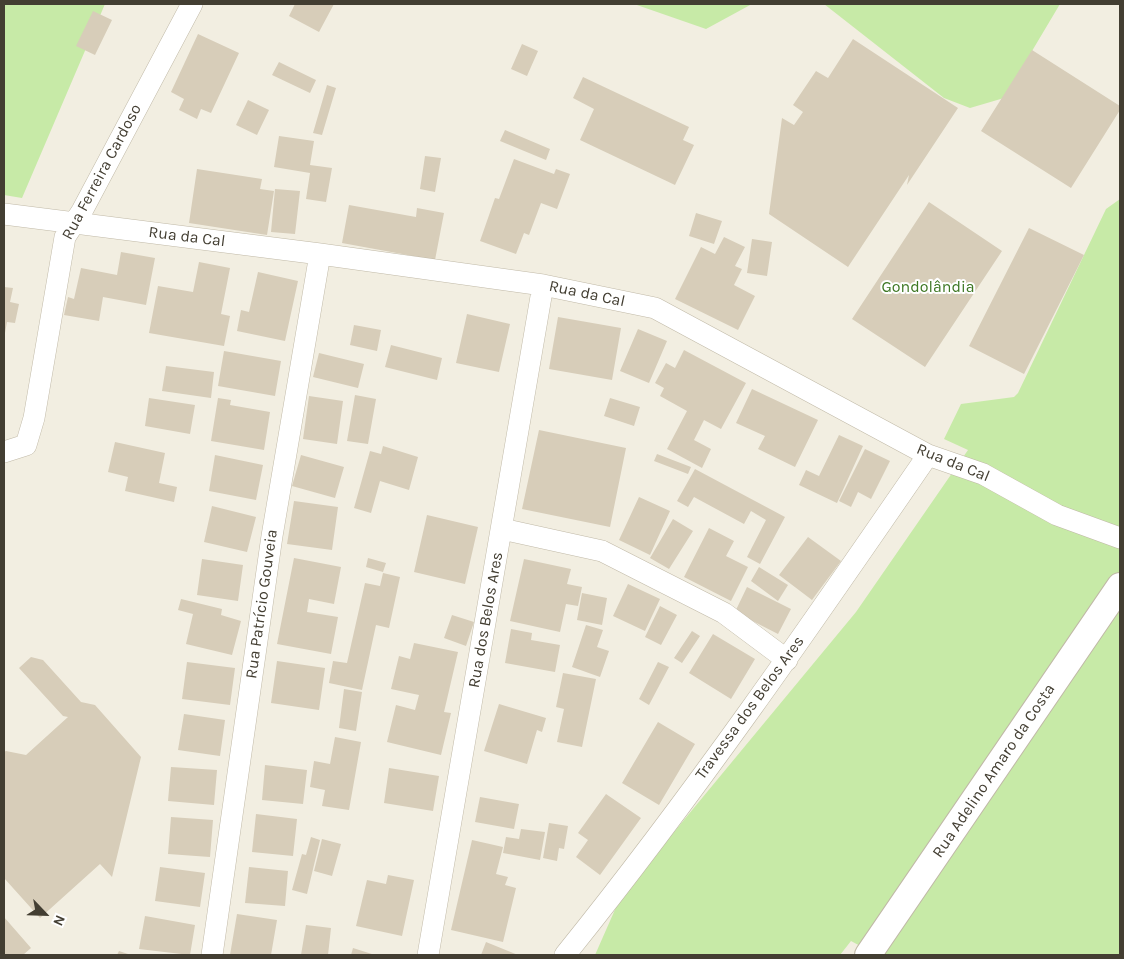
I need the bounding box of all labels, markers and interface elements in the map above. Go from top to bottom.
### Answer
street label: Rua Ferreira Cardoso [58,101,146,243]
street label: Rua da Cal [147,223,227,251]
street label: Rua da Cal [547,277,627,311]
park label: Gondolândia [882,277,974,297]
street label: Rua da Cal [914,440,992,486]
street label: Rua Patrício Gouveia [242,528,282,680]
street label: Rua dos Belos Ares [465,551,507,689]
street label: Travessa dos Belos Ares [691,632,809,784]
street label: Rua Adelino Amaro da Costa [929,680,1059,862]
north arrow [20,889,70,939]
text: N [49,912,69,928]

